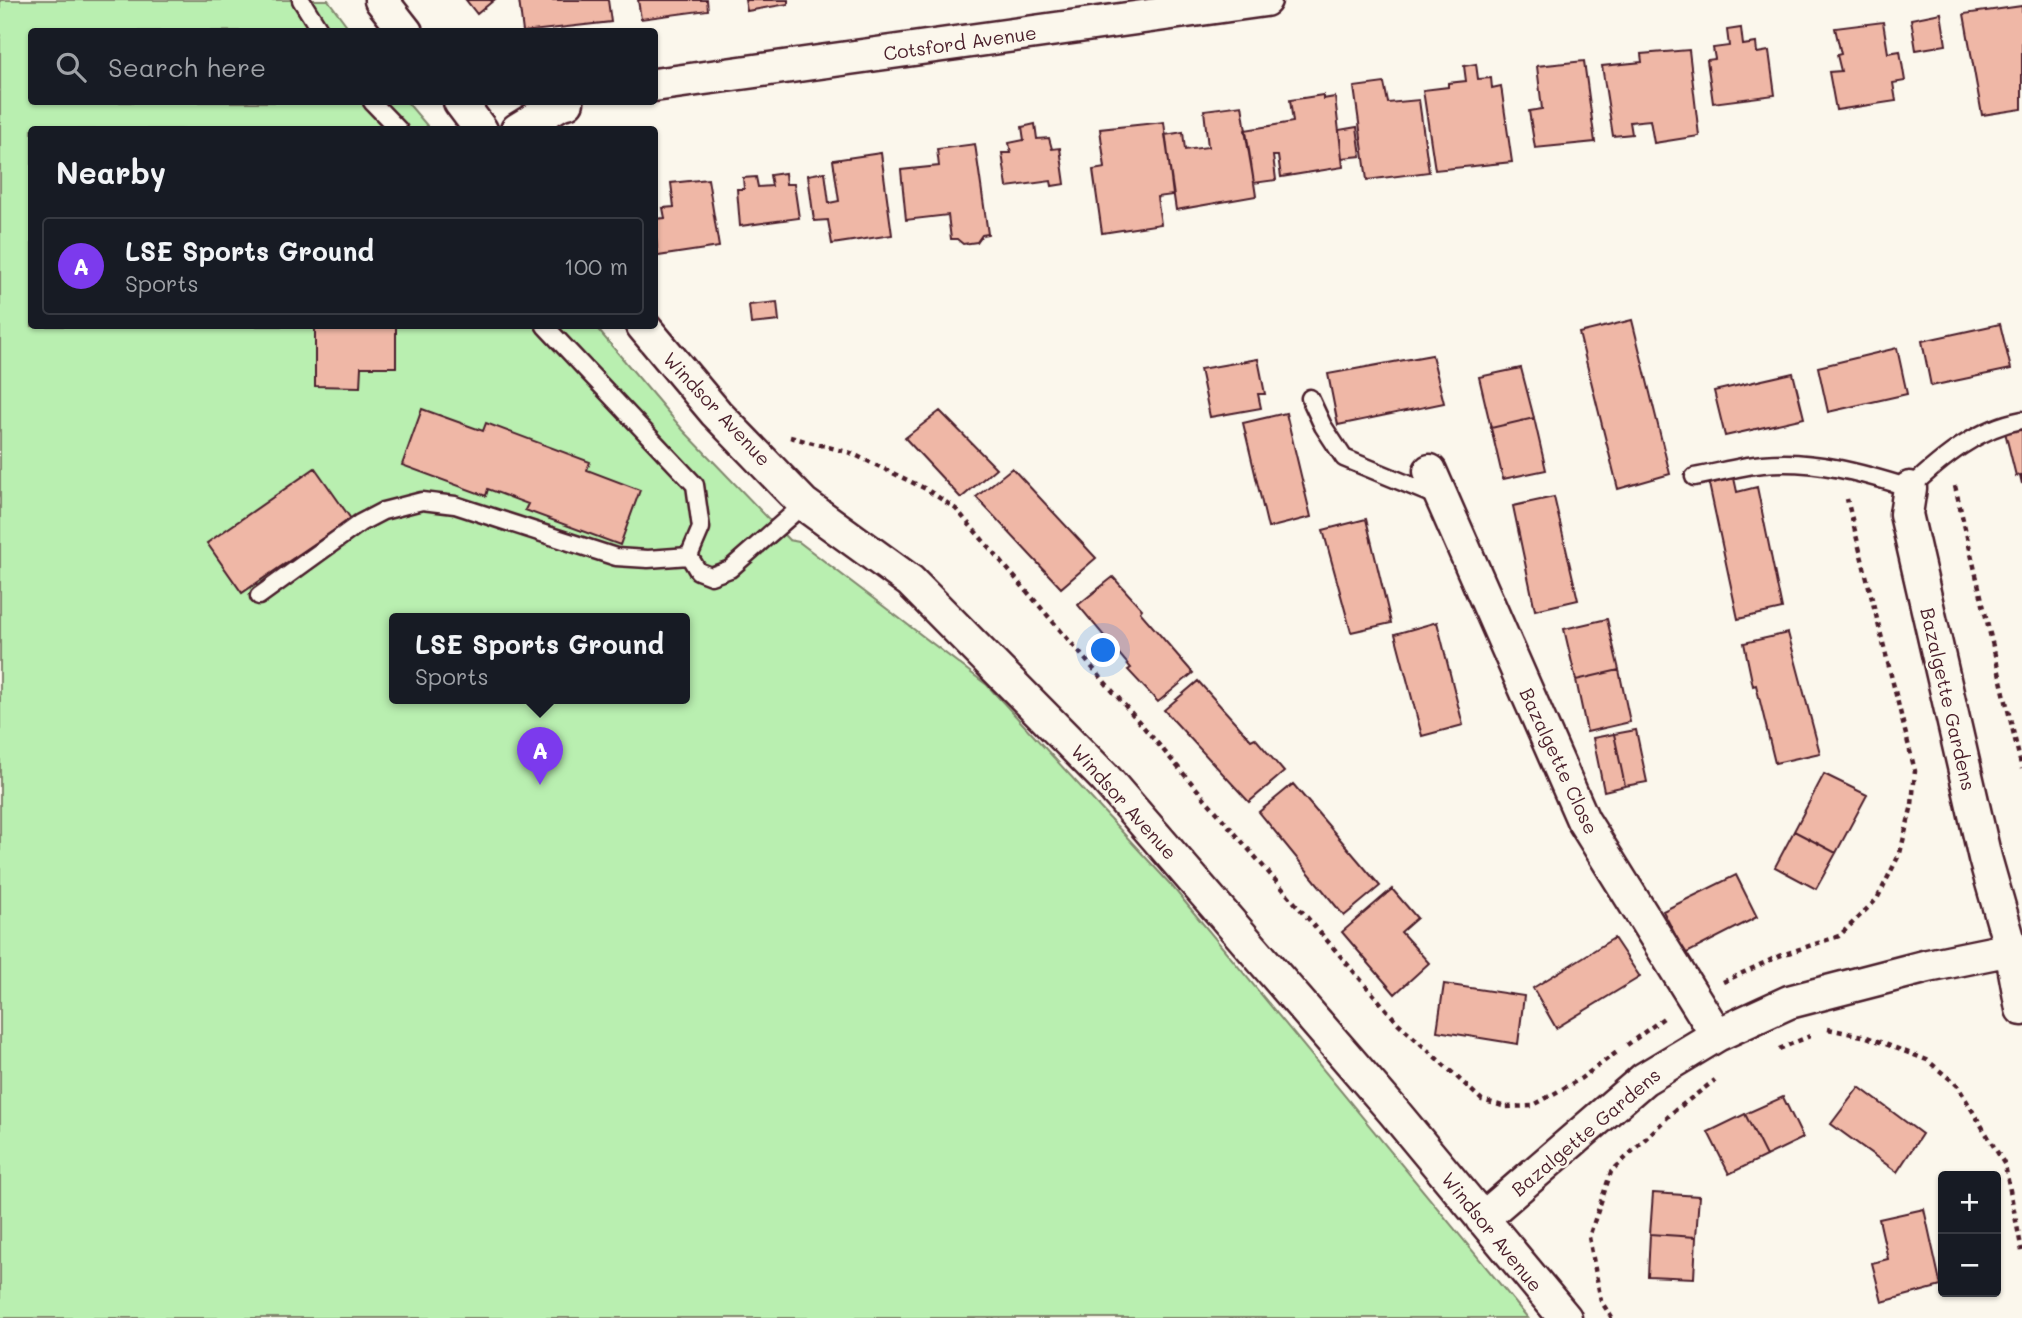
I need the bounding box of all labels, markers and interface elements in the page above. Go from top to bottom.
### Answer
street label: Cotsford Avenue [882,19,1038,66]
search box [28,28,658,105]
icon: search [52,48,90,86]
text: Search here [108,50,266,84]
text: Nearby [56,152,166,192]
text: LSE Sports Ground [125,234,374,268]
text: A [73,251,89,281]
text: 100 m [564,251,628,281]
text: Sports [125,268,199,298]
street label: Windsor Avenue [658,346,777,471]
street label: Bazalgette Gardens [1915,605,1982,793]
popup [389,613,690,704]
text: LSE Sports Ground [415,627,664,661]
your location [1086,633,1120,667]
text: Sports [415,661,489,691]
street label: Bazalgette Close [1515,684,1604,838]
pin: A [517,727,563,785]
street label: Windsor Avenue [1066,739,1183,865]
street label: Bazalgette Gardens [1506,1062,1665,1201]
street label: Windsor Avenue [1436,1167,1548,1297]
map controls [1938,1171,2001,1297]
button: + [1938,1171,2001,1234]
button: − [1938,1234,2001,1297]

